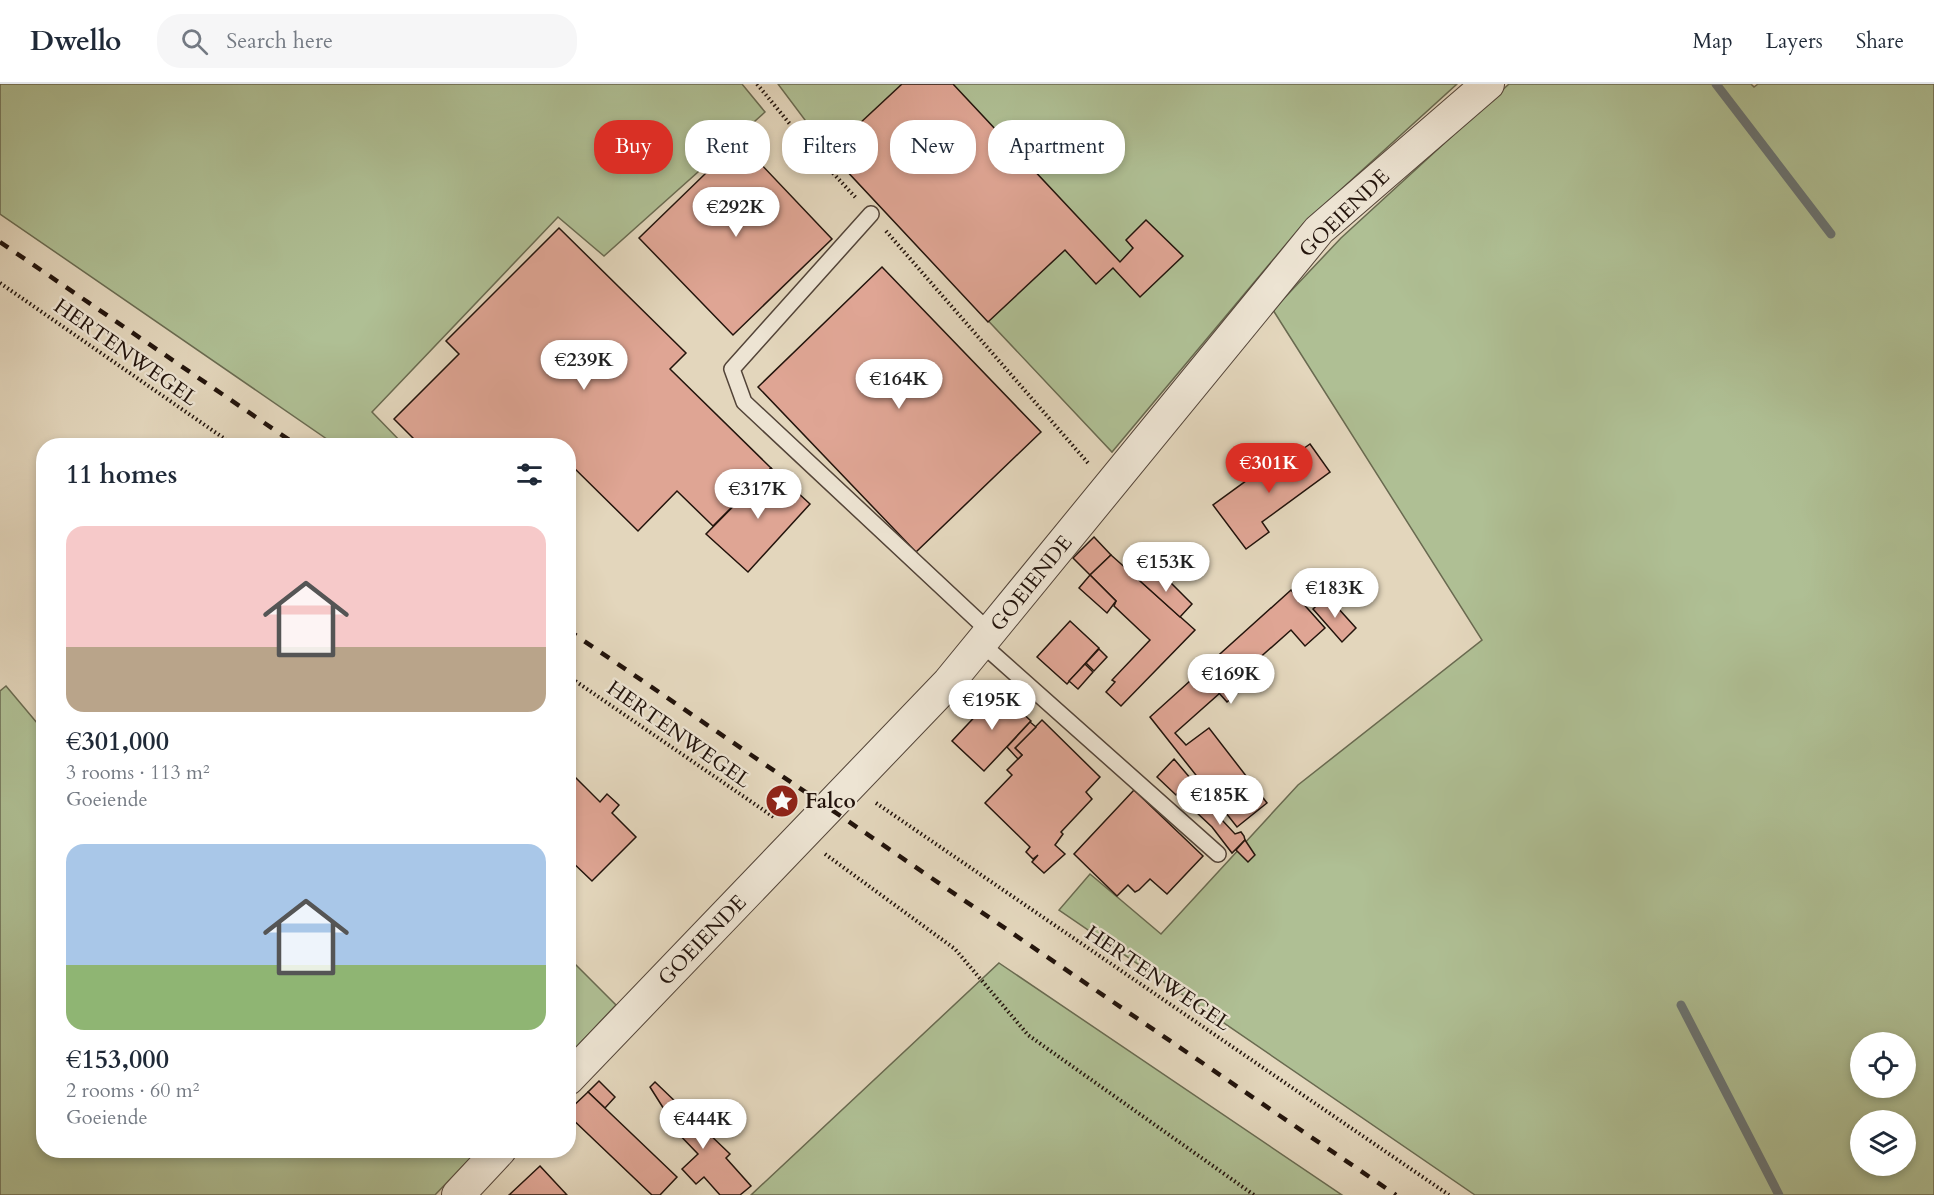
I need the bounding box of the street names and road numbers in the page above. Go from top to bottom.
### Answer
street label: GOEIENDE [1293,163,1396,264]
street label: HERTENWEGEL [48,292,204,413]
street label: GOEIENDE [984,529,1079,637]
street label: HERTENWEGEL [601,674,757,795]
street label: GOEIENDE [652,889,753,992]
street label: HERTENWEGEL [1079,919,1236,1038]

